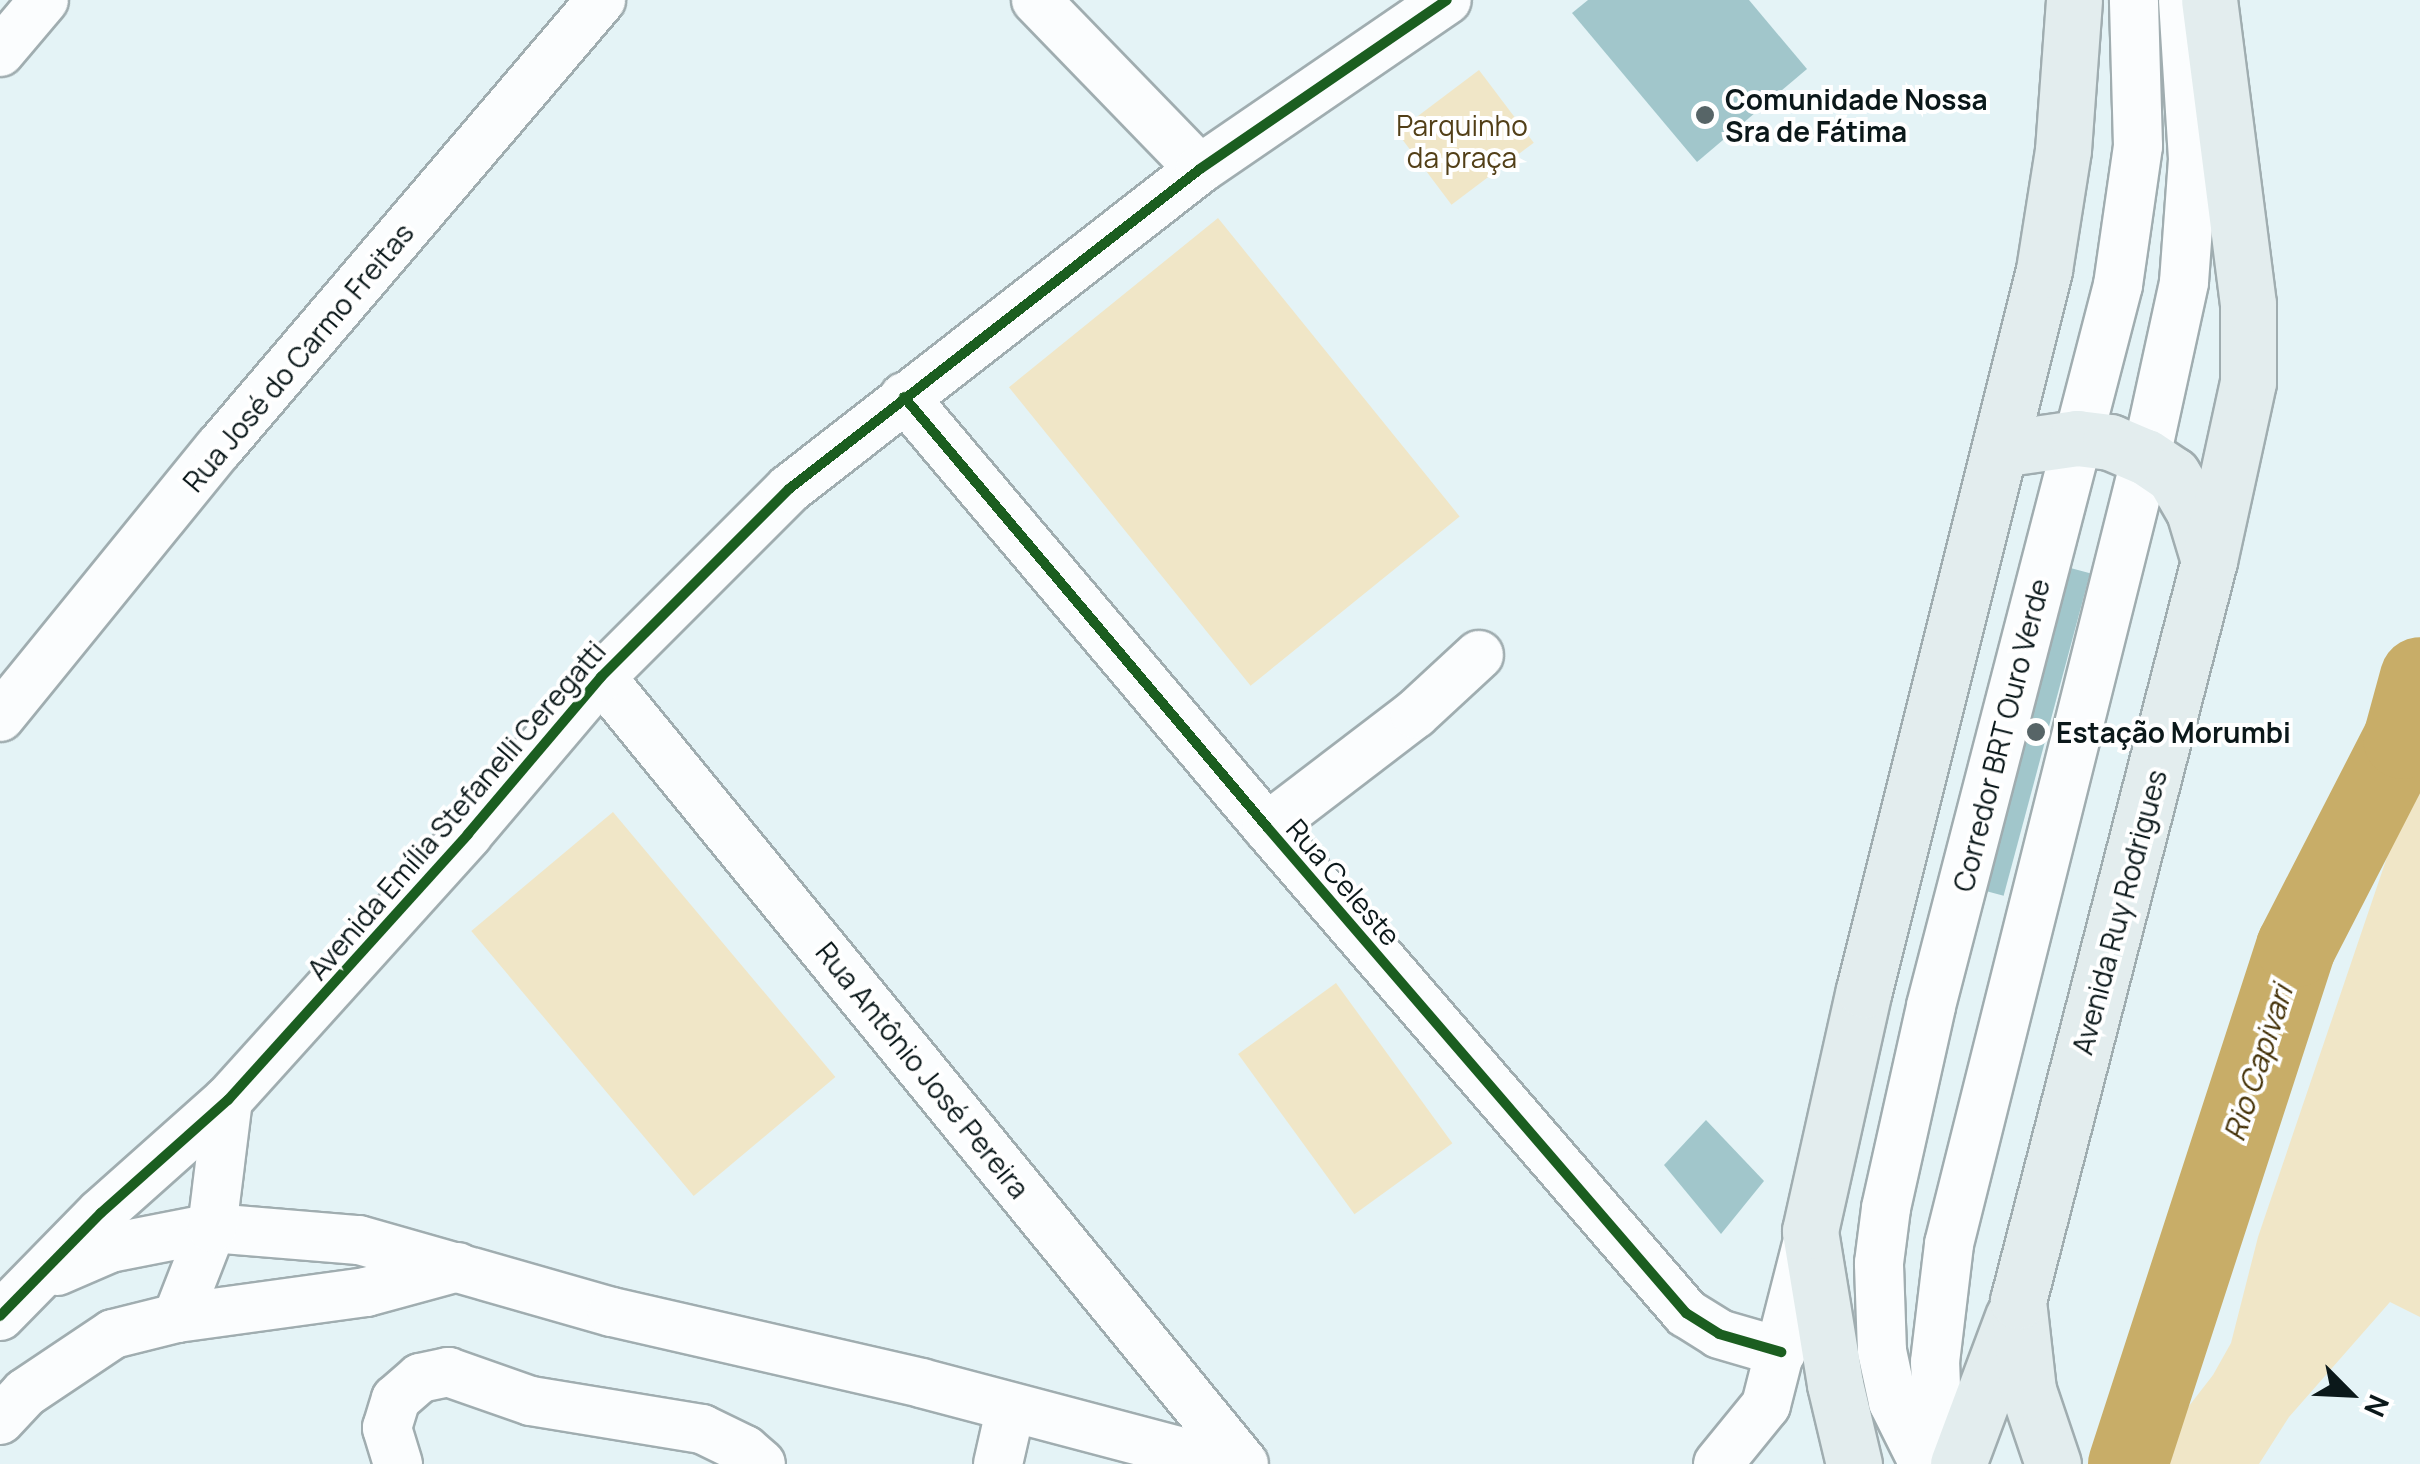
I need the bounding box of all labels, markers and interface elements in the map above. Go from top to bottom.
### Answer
place label: Comunidade Nossa Sra de Fátima [1725,82,1988,148]
marker: Comunidade Nossa Sra de Fátima [1694,104,1716,126]
park label: Parquinho da praça [1396,108,1528,174]
street label: Rua José do Carmo Freitas [176,216,420,498]
street label: Corredor BRT Ouro Verde [1946,575,2056,895]
street label: Avenida Emília Stefanelli Ceregatti [300,634,612,986]
place label: Estação Morumbi [2056,715,2291,749]
marker: Estação Morumbi [2025,721,2047,743]
street label: Avenida Ruy Rodrigues [2065,766,2173,1058]
street label: Rua Celeste [1280,812,1408,952]
street label: Rua Antônio José Pereira [809,935,1037,1205]
water label: Rio Capivari [2216,981,2300,1145]
north arrow [2300,1344,2400,1444]
text: N [2356,1389,2399,1423]

